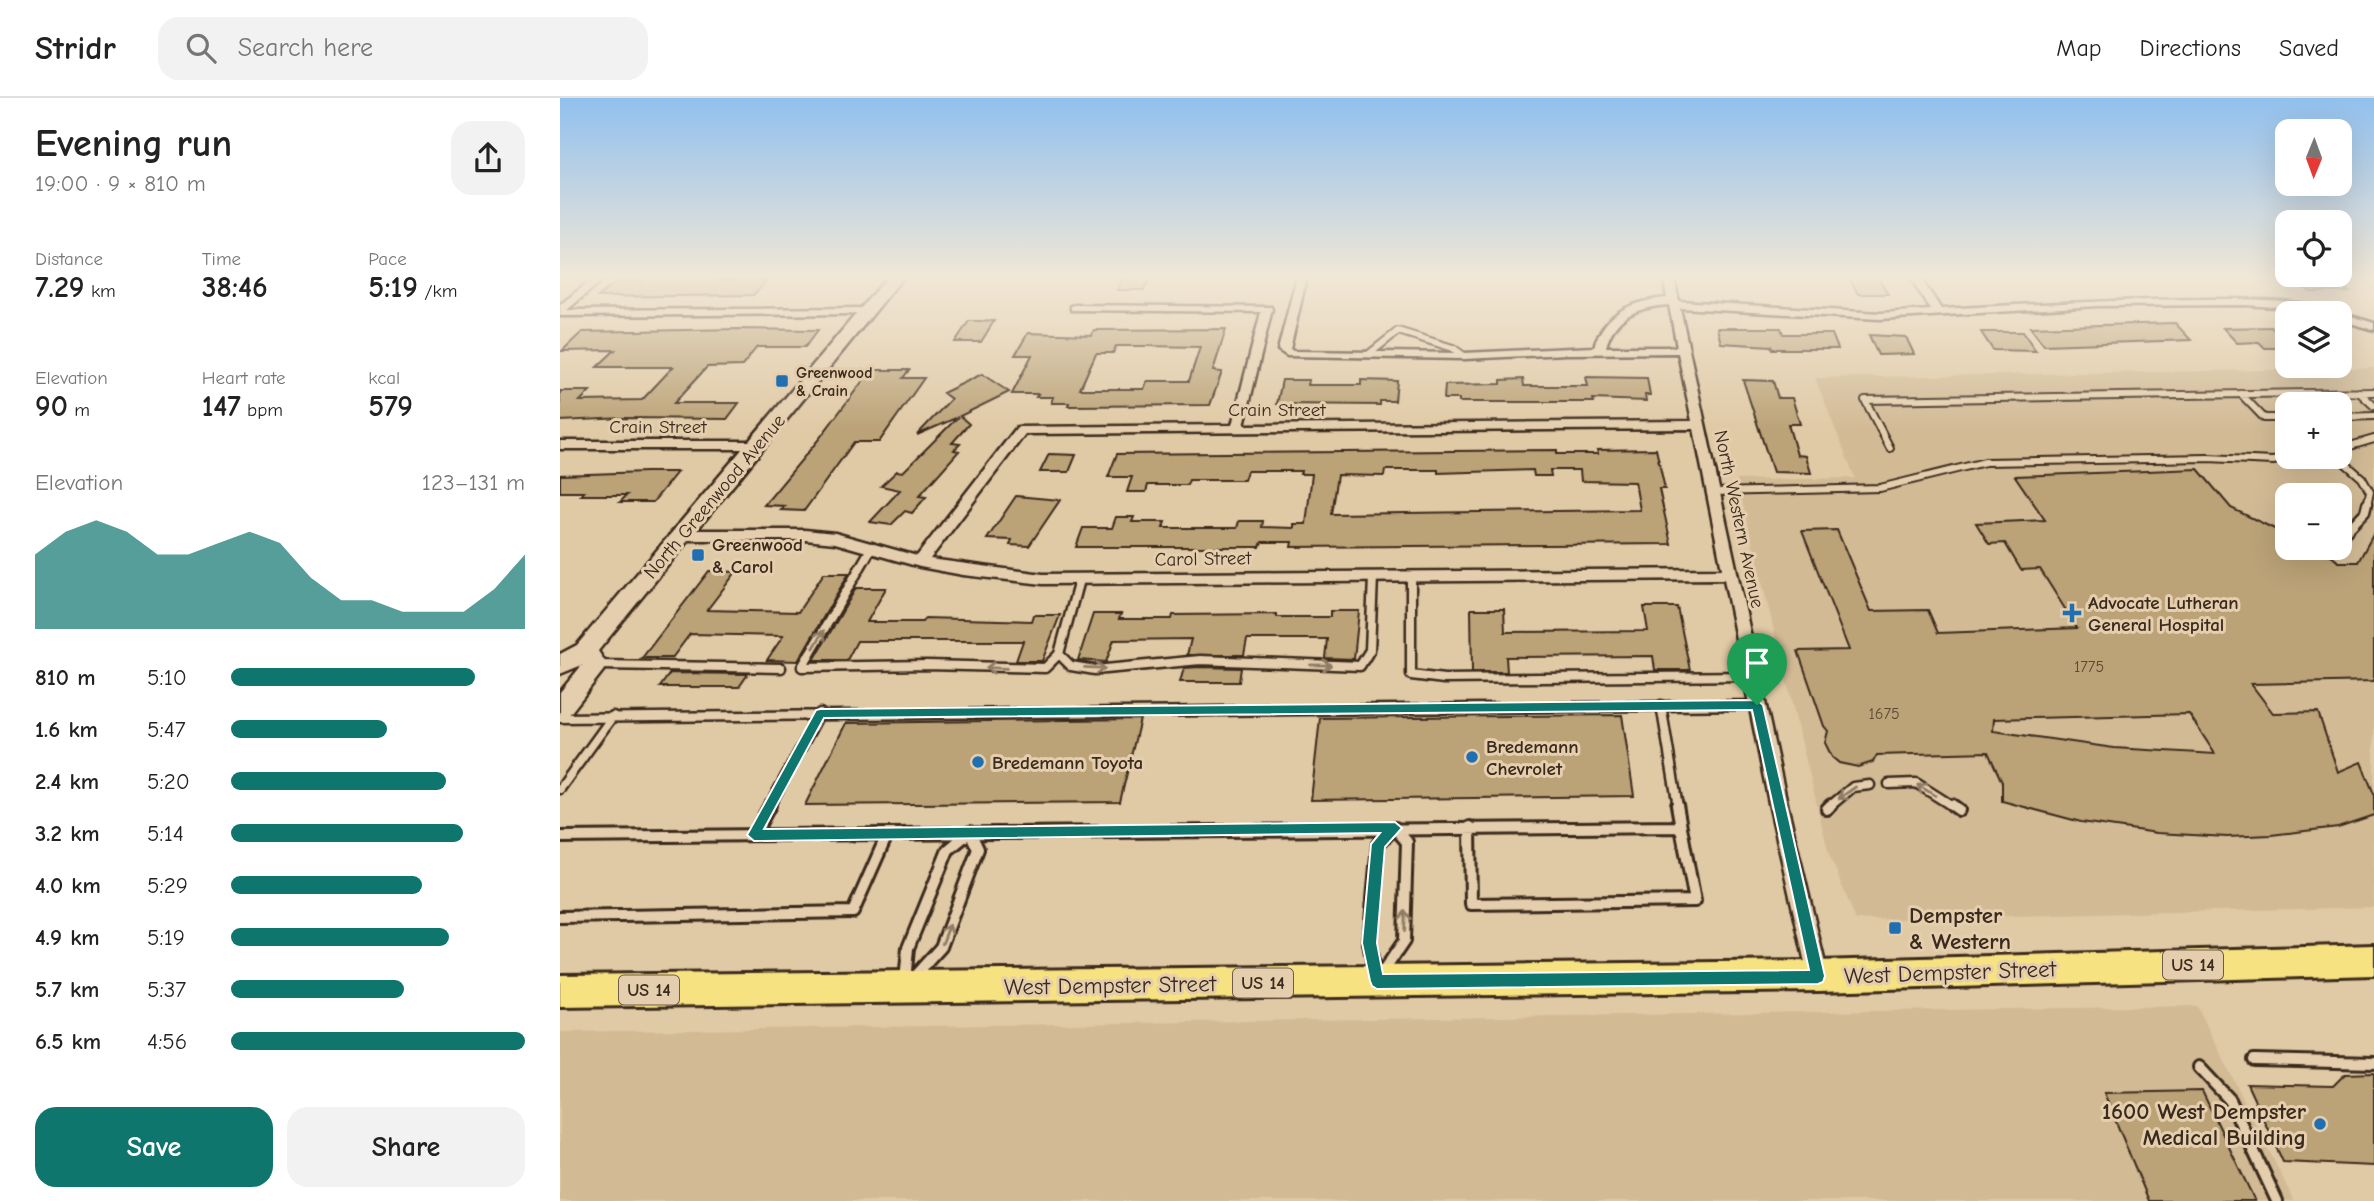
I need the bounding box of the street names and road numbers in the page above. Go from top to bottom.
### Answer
street label: Crain Street [1228,399,1326,421]
street label: North Greenwood Avenue [640,410,790,583]
street label: Crain Street [609,416,707,438]
street label: North Western Avenue [1709,428,1769,610]
street label: Carol Street [1154,547,1252,571]
road number: US 14 [2163,950,2223,980]
street label: West Dempster Street [1844,955,2058,990]
road number: US 14 [1233,968,1293,998]
street label: West Dempster Street [1004,970,1218,1001]
road number: US 14 [619,976,679,1004]

